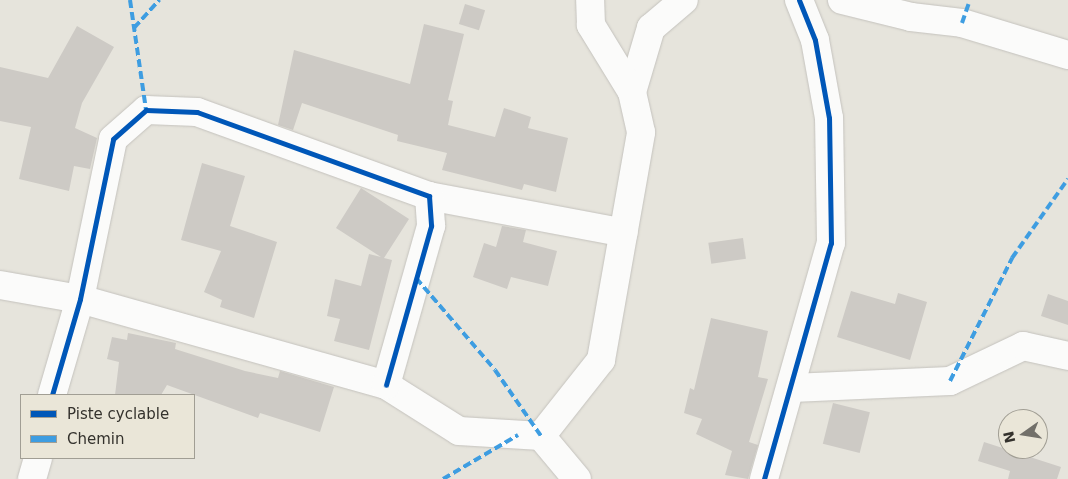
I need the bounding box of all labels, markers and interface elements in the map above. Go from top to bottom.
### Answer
legend [20,394,195,459]
text: Piste cyclable [67,405,169,423]
north arrow [998,409,1048,459]
text: Chemin [67,430,125,448]
text: N [1000,430,1018,445]

